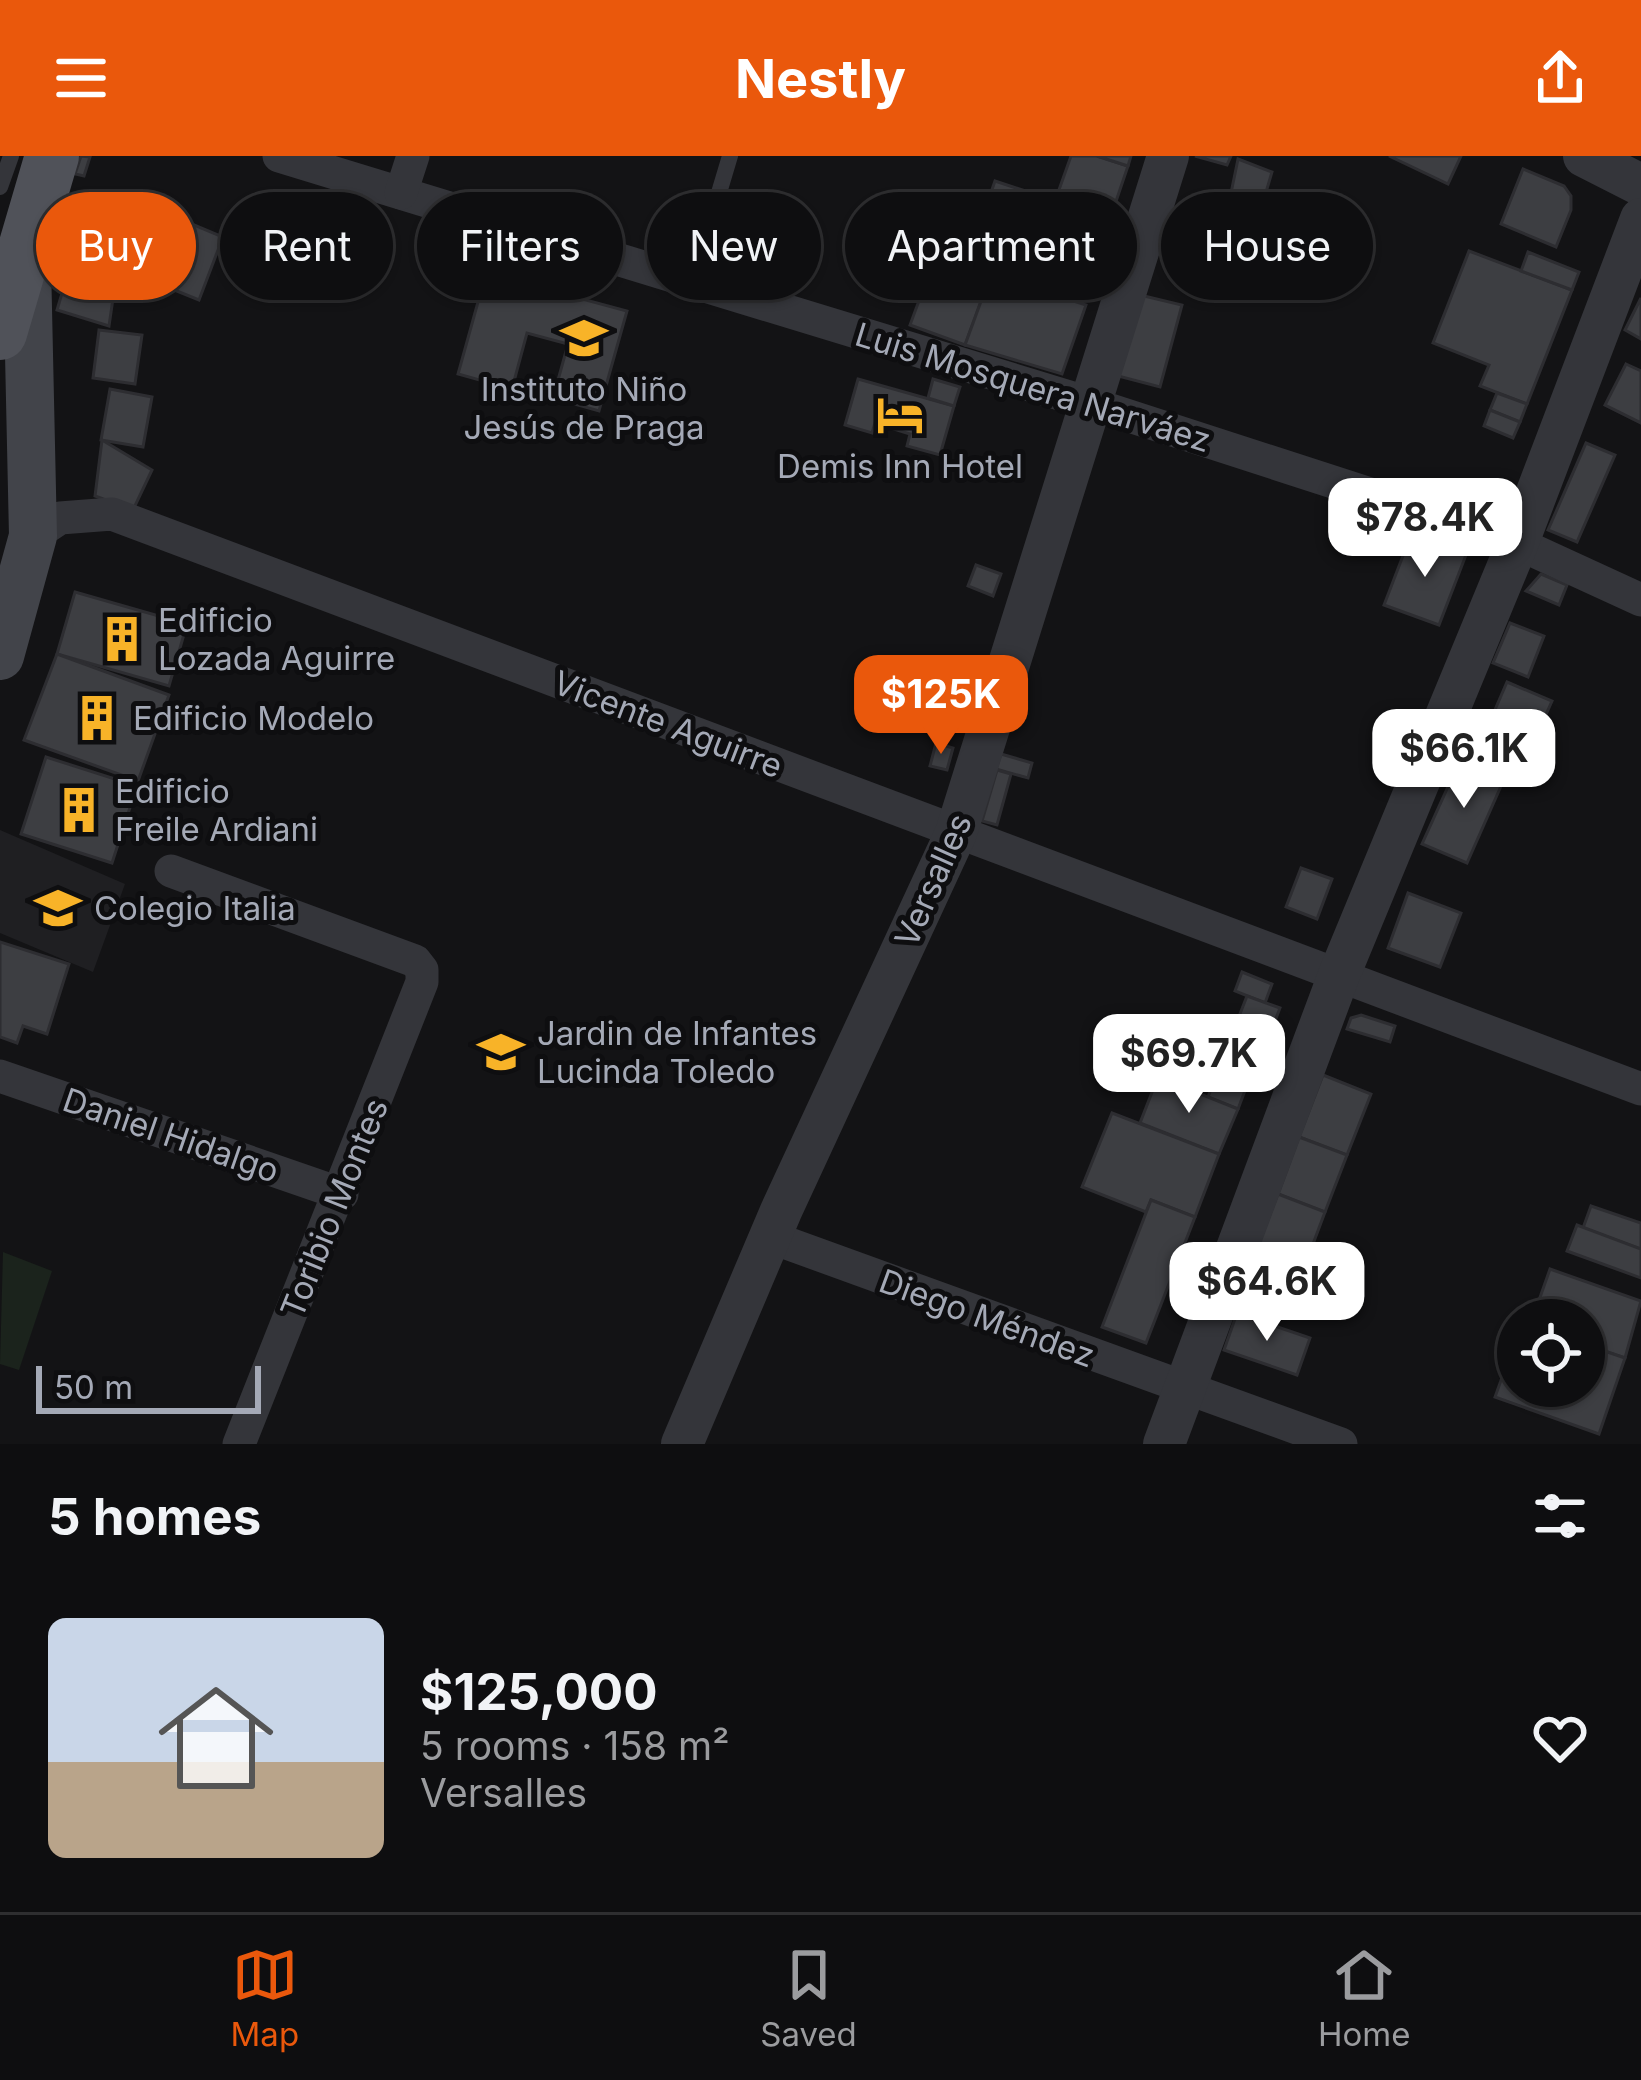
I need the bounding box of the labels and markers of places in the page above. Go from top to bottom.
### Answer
school or university icon: Instituto Niño Jesús de Praga [559,313,609,363]
place label: Instituto Niño Jesús de Praga [463,369,705,447]
hotel icon: Demis Inn Hotel [875,390,925,440]
place label: Demis Inn Hotel [777,446,1023,486]
pin: $78.4K [1327,478,1523,580]
place label: Edificio Lozada Aguirre [158,600,395,678]
building icon: Edificio Lozada Aguirre [97,614,147,664]
pin: $125K [857,655,1025,757]
building icon: Edificio Modelo [72,693,122,743]
place label: Edificio Modelo [133,698,374,738]
pin: $66.1K [1366,709,1562,811]
place label: Edificio Freile Ardiani [115,771,318,849]
building icon: Edificio Freile Ardiani [54,785,104,835]
school or university icon: Colegio Italia [33,883,83,933]
place label: Colegio Italia [94,888,296,928]
place label: Jardin de Infantes Lucinda Toledo [537,1013,817,1091]
pin: $69.7K [1091,1014,1287,1116]
school or university icon: Jardin de Infantes Lucinda Toledo [476,1027,526,1077]
pin: $64.6K [1169,1242,1365,1344]

